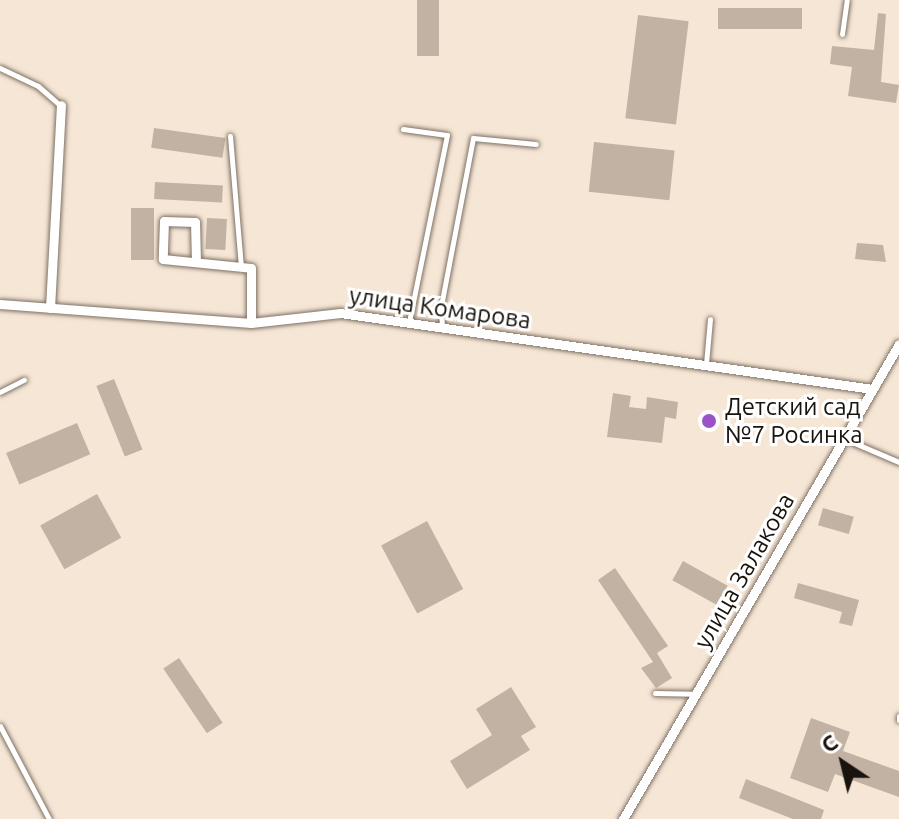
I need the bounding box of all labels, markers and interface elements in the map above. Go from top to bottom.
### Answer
street label: улица Комарова [347,281,533,335]
place label: Детский сад №7 Росинка [725,393,863,449]
marker: Детский сад №7 Росинка [700,412,718,430]
street label: улица Залакова [688,488,800,654]
north arrow [803,723,883,803]
text: С [816,729,842,757]

